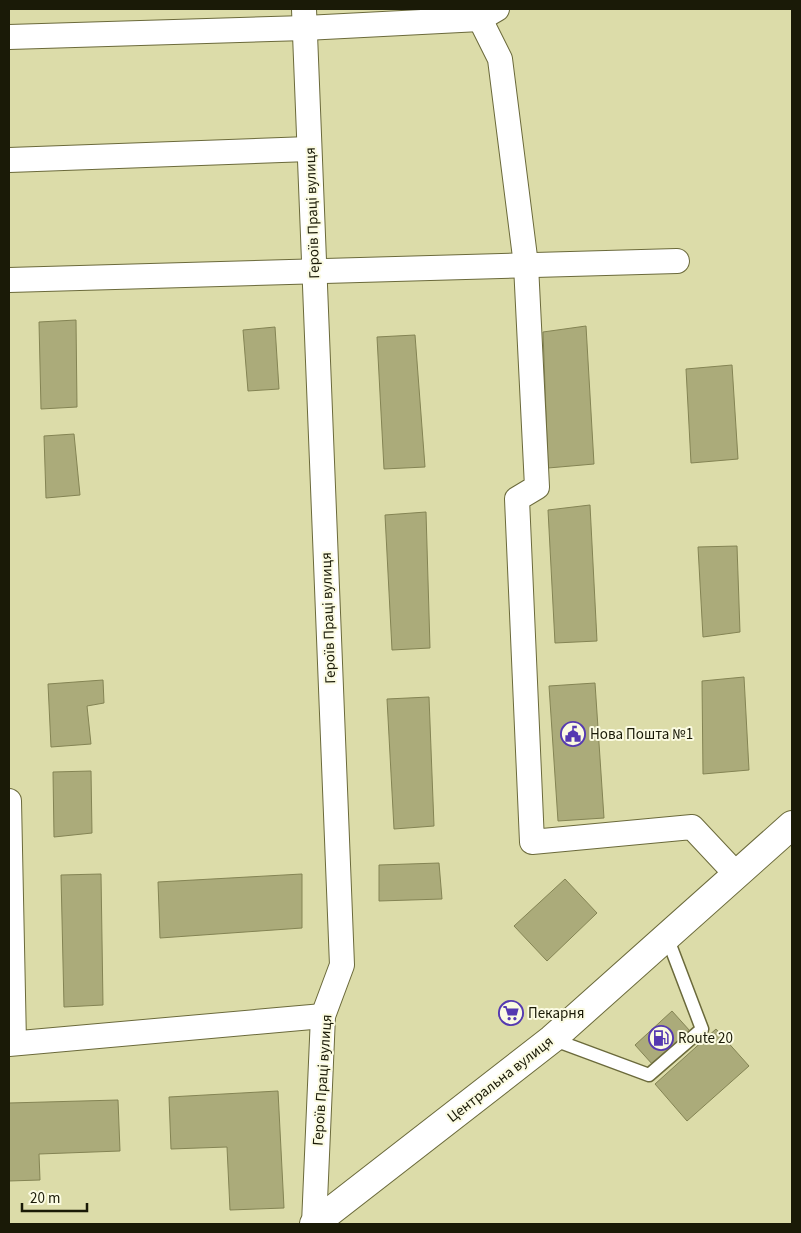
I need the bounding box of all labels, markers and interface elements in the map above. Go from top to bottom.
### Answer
street label: Героїв Праці вулиця [300,147,325,279]
street label: Героїв Праці вулиця [316,552,341,684]
public building icon: Нова Пошта №1 [560,721,586,747]
place label: Нова Пошта №1 [590,724,693,745]
supermarket icon: Пекарня [498,1000,524,1026]
place label: Пекарня [528,1003,584,1024]
street label: Героїв Праці вулиця [307,1014,338,1146]
fuel station icon: Route 20 [648,1025,674,1051]
place label: Route 20 [678,1028,733,1049]
street label: Центральна вулиця [443,1031,558,1128]
scale bar [22,1180,88,1212]
text: 20 m [30,1188,60,1209]

